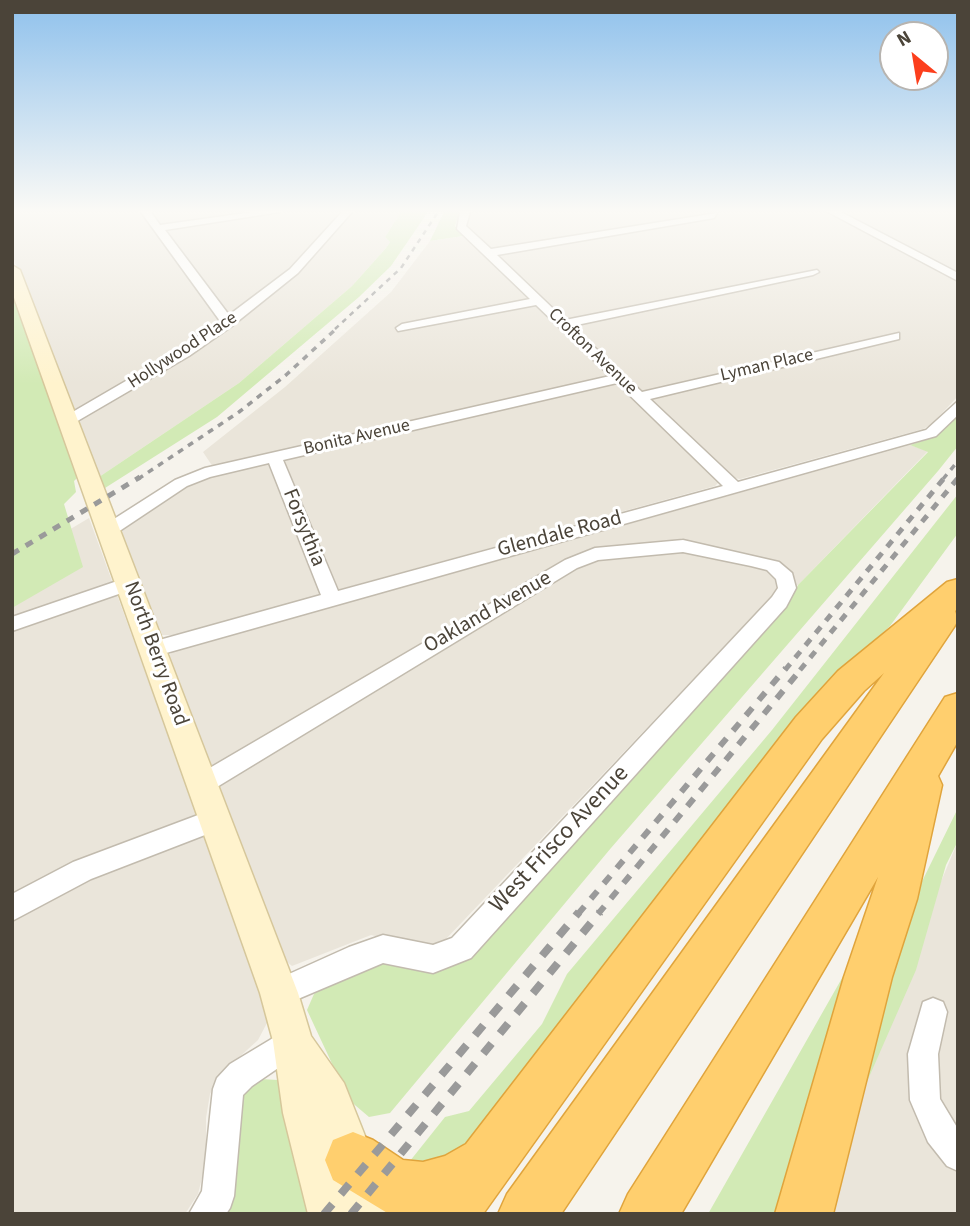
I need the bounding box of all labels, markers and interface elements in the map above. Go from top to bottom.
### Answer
north arrow [879,21,949,91]
text: N [892,24,916,54]
street label: Crofton Avenue [543,304,641,400]
street label: Hollywood Place [124,308,242,394]
street label: Lyman Place [719,345,815,387]
street label: Bonita Avenue [302,415,412,461]
street label: Forsythia [276,485,330,571]
street label: Glendale Road [495,506,625,564]
street label: Oakland Avenue [420,566,556,660]
street label: North Berry Road [117,578,193,730]
street label: West Frisco Avenue [484,760,636,920]

